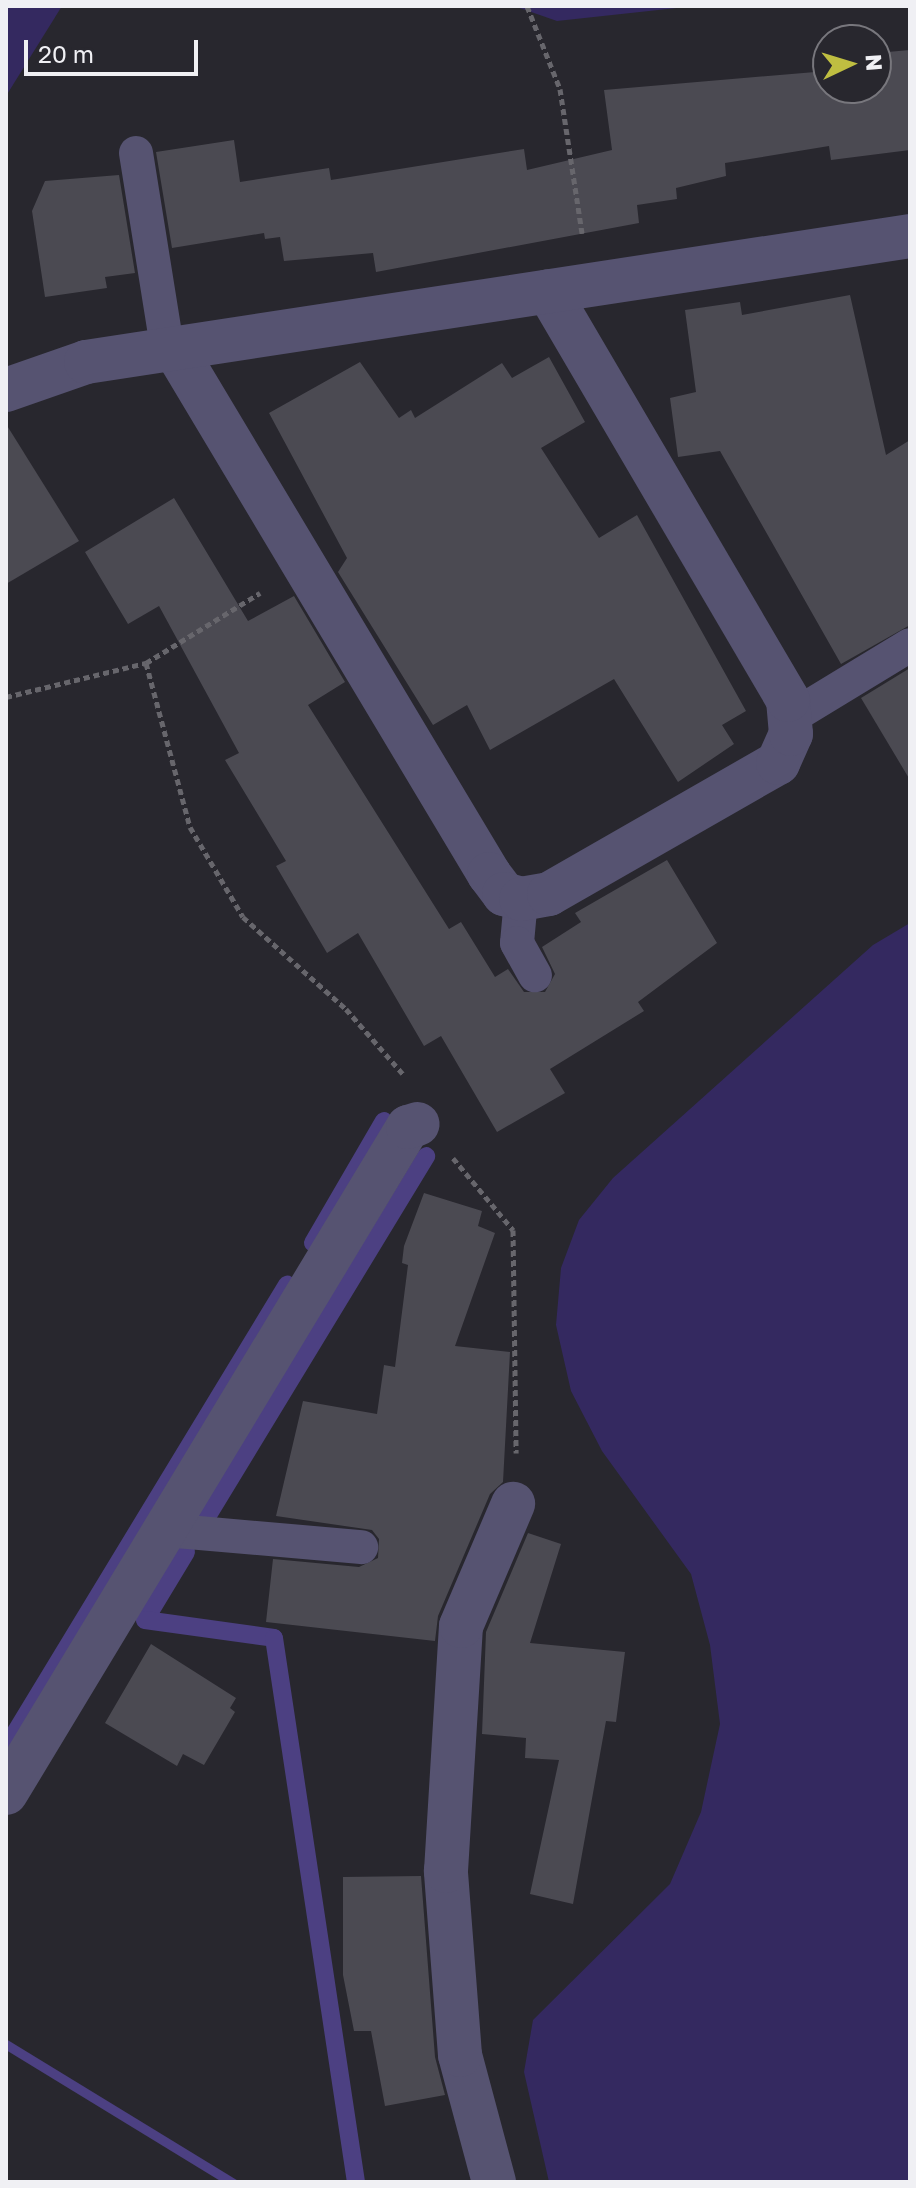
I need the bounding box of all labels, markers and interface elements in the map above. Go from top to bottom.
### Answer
scale bar [28,24,202,74]
north arrow [812,24,892,104]
text: 20 m [38,39,94,68]
text: N [860,53,888,72]

